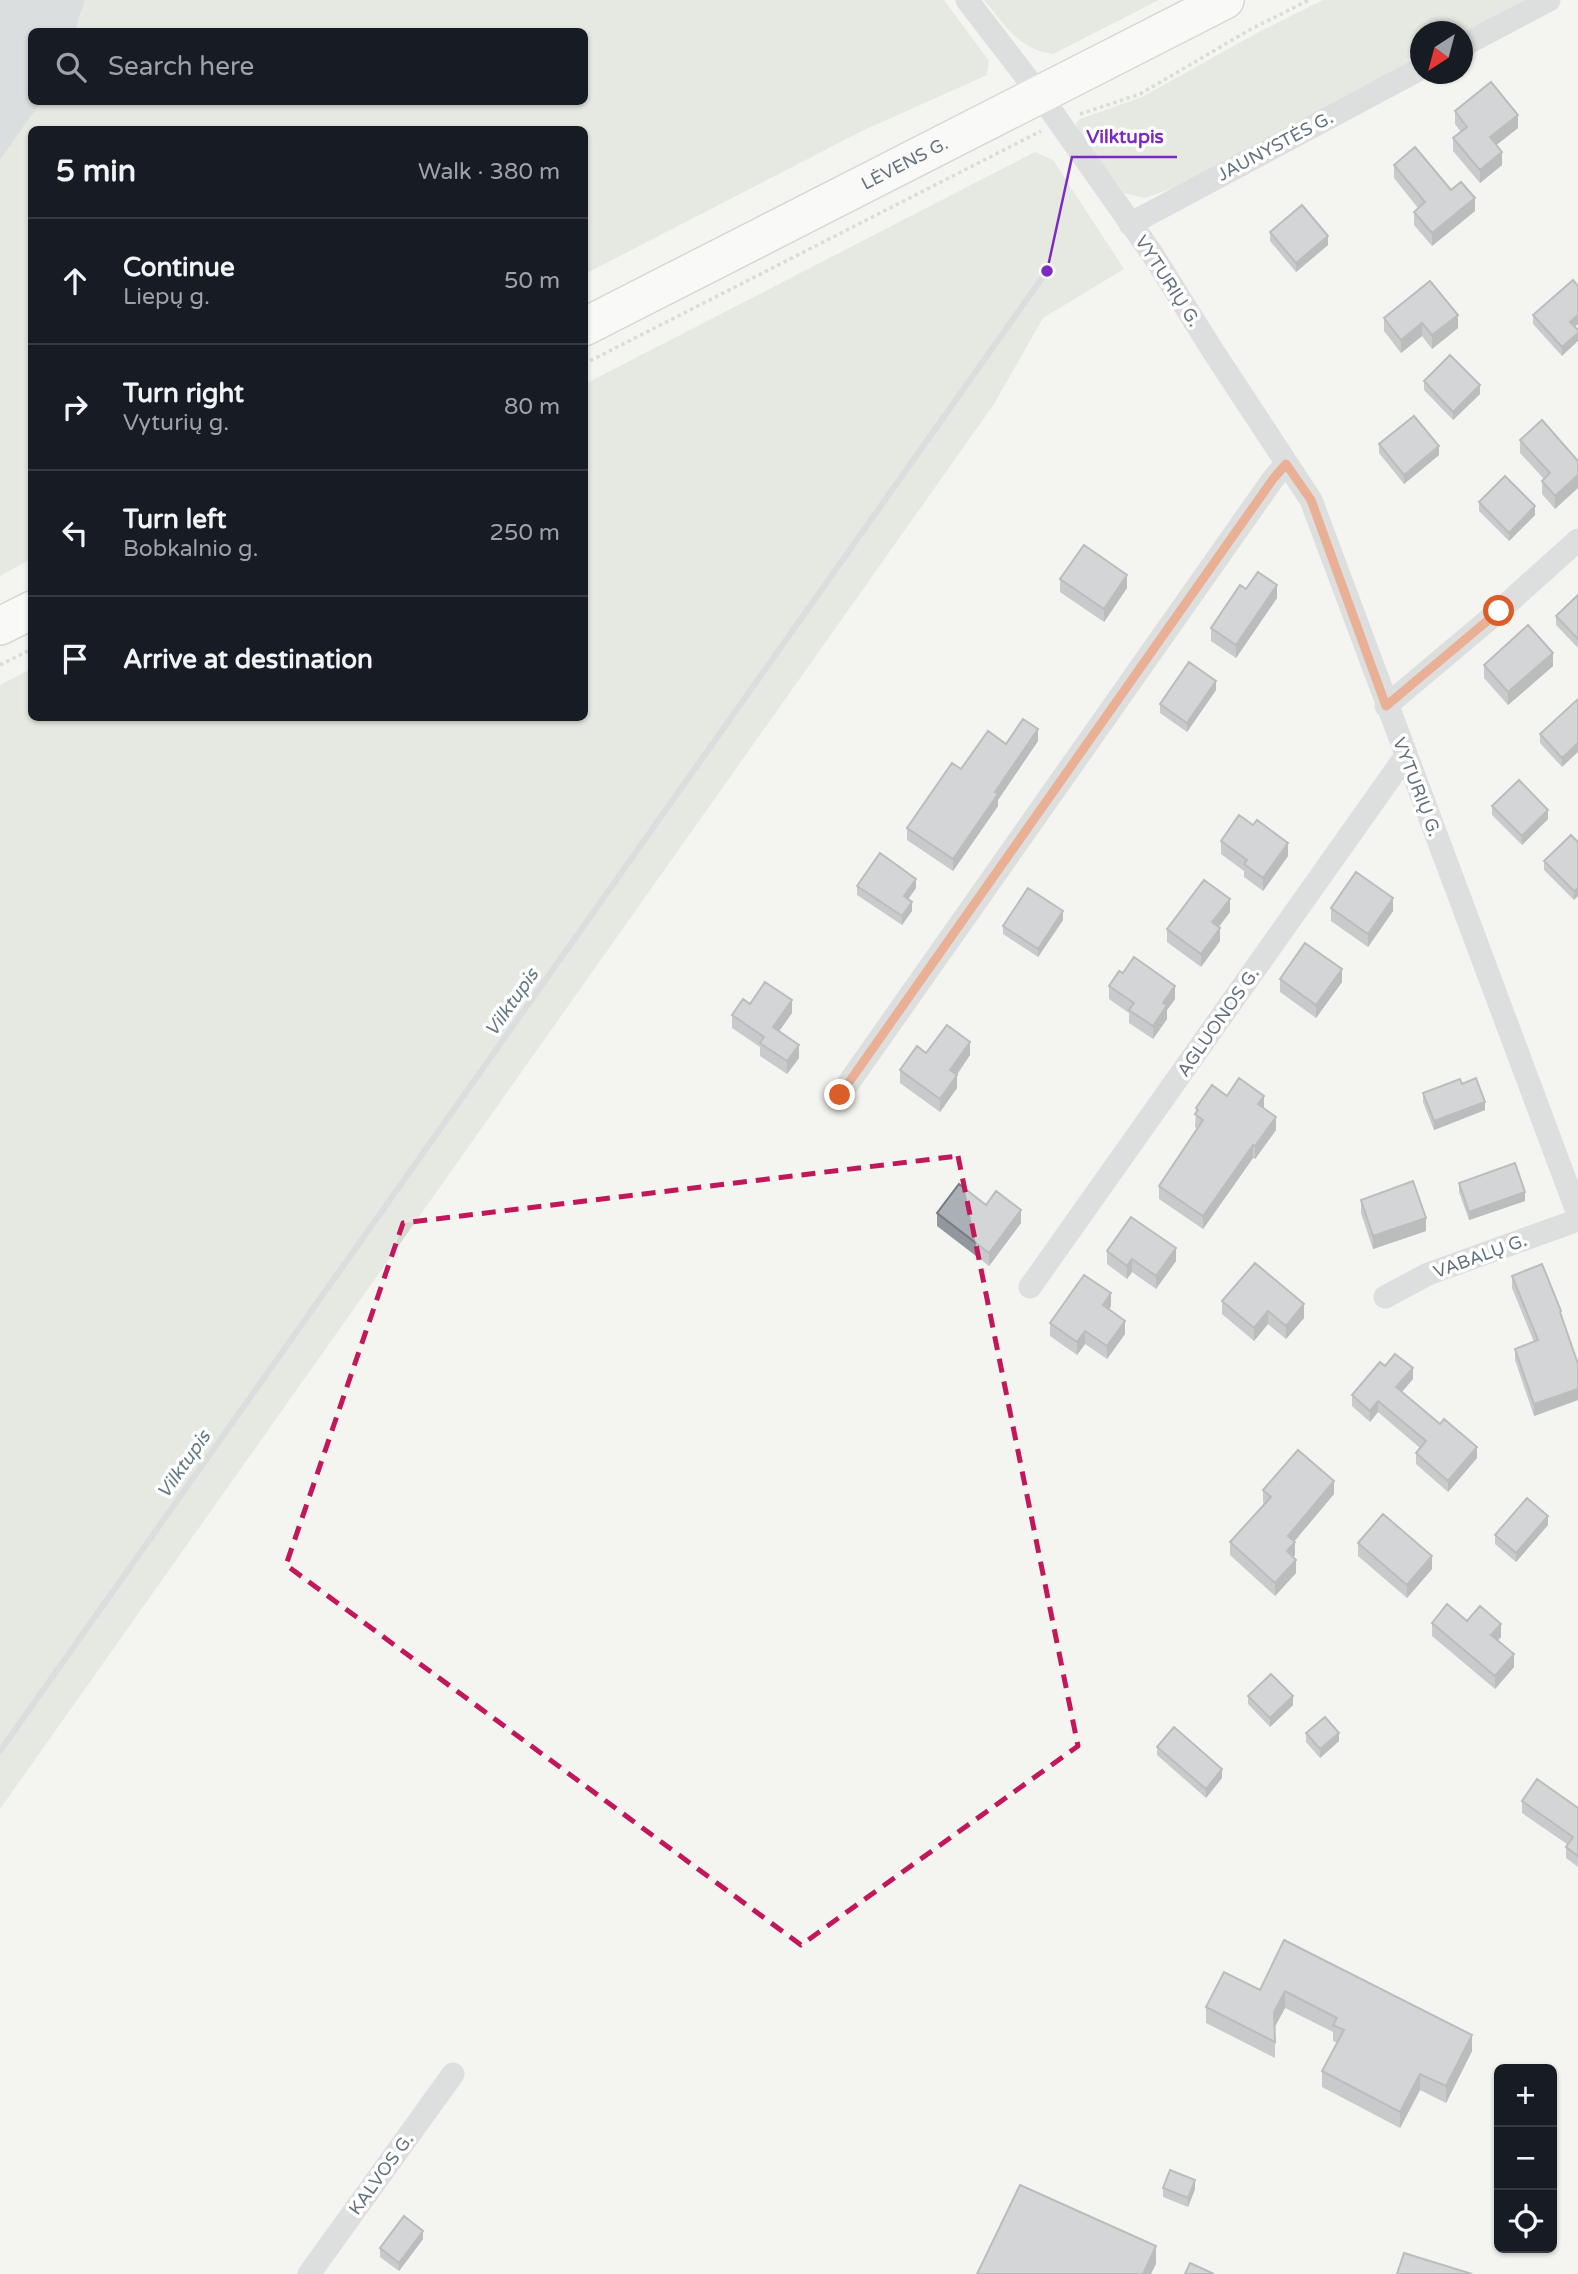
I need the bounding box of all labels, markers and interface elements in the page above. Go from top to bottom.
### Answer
north arrow [1410,21,1473,84]
search box [28,28,588,105]
icon: search [52,48,90,86]
text: Search here [108,51,254,82]
street label: JAUNYSTĖS G. [1213,106,1337,186]
callout: Vilktupis [1072,117,1177,157]
text: Vilktupis [1086,126,1164,149]
street label: LĖVENS G. [858,132,952,195]
text: 5 min [56,153,136,190]
text: Walk · 380 m [418,158,560,186]
street label: VYTURIŲ G. [1130,231,1206,331]
text: Continue [123,252,235,283]
icon: ahead [56,262,94,300]
text: 50 m [504,267,560,295]
text: Liepų g. [123,283,210,311]
text: Turn right [123,378,244,409]
icon: right [56,388,94,426]
text: 80 m [504,393,560,421]
text: Vyturių g. [123,409,229,437]
text: Turn left [123,504,226,535]
icon: left [56,514,94,552]
text: 250 m [490,519,560,547]
text: Bobkalnio g. [123,535,258,563]
route start [1483,595,1514,626]
icon: arrive [56,640,94,678]
text: Arrive at destination [123,644,373,675]
street label: VYTURIŲ G. [1388,734,1446,840]
water label: Vilktupis [481,963,544,1041]
street label: AGLUONOS G. [1172,963,1264,1081]
route end [824,1079,855,1110]
street label: VABALŲ G. [1430,1229,1530,1283]
water label: Vilktupis [153,1425,216,1503]
map controls [1494,2064,1557,2253]
button: + [1494,2064,1557,2127]
button: − [1494,2127,1557,2190]
street label: KALVOS G. [344,2129,418,2219]
button: locate [1494,2190,1557,2253]

